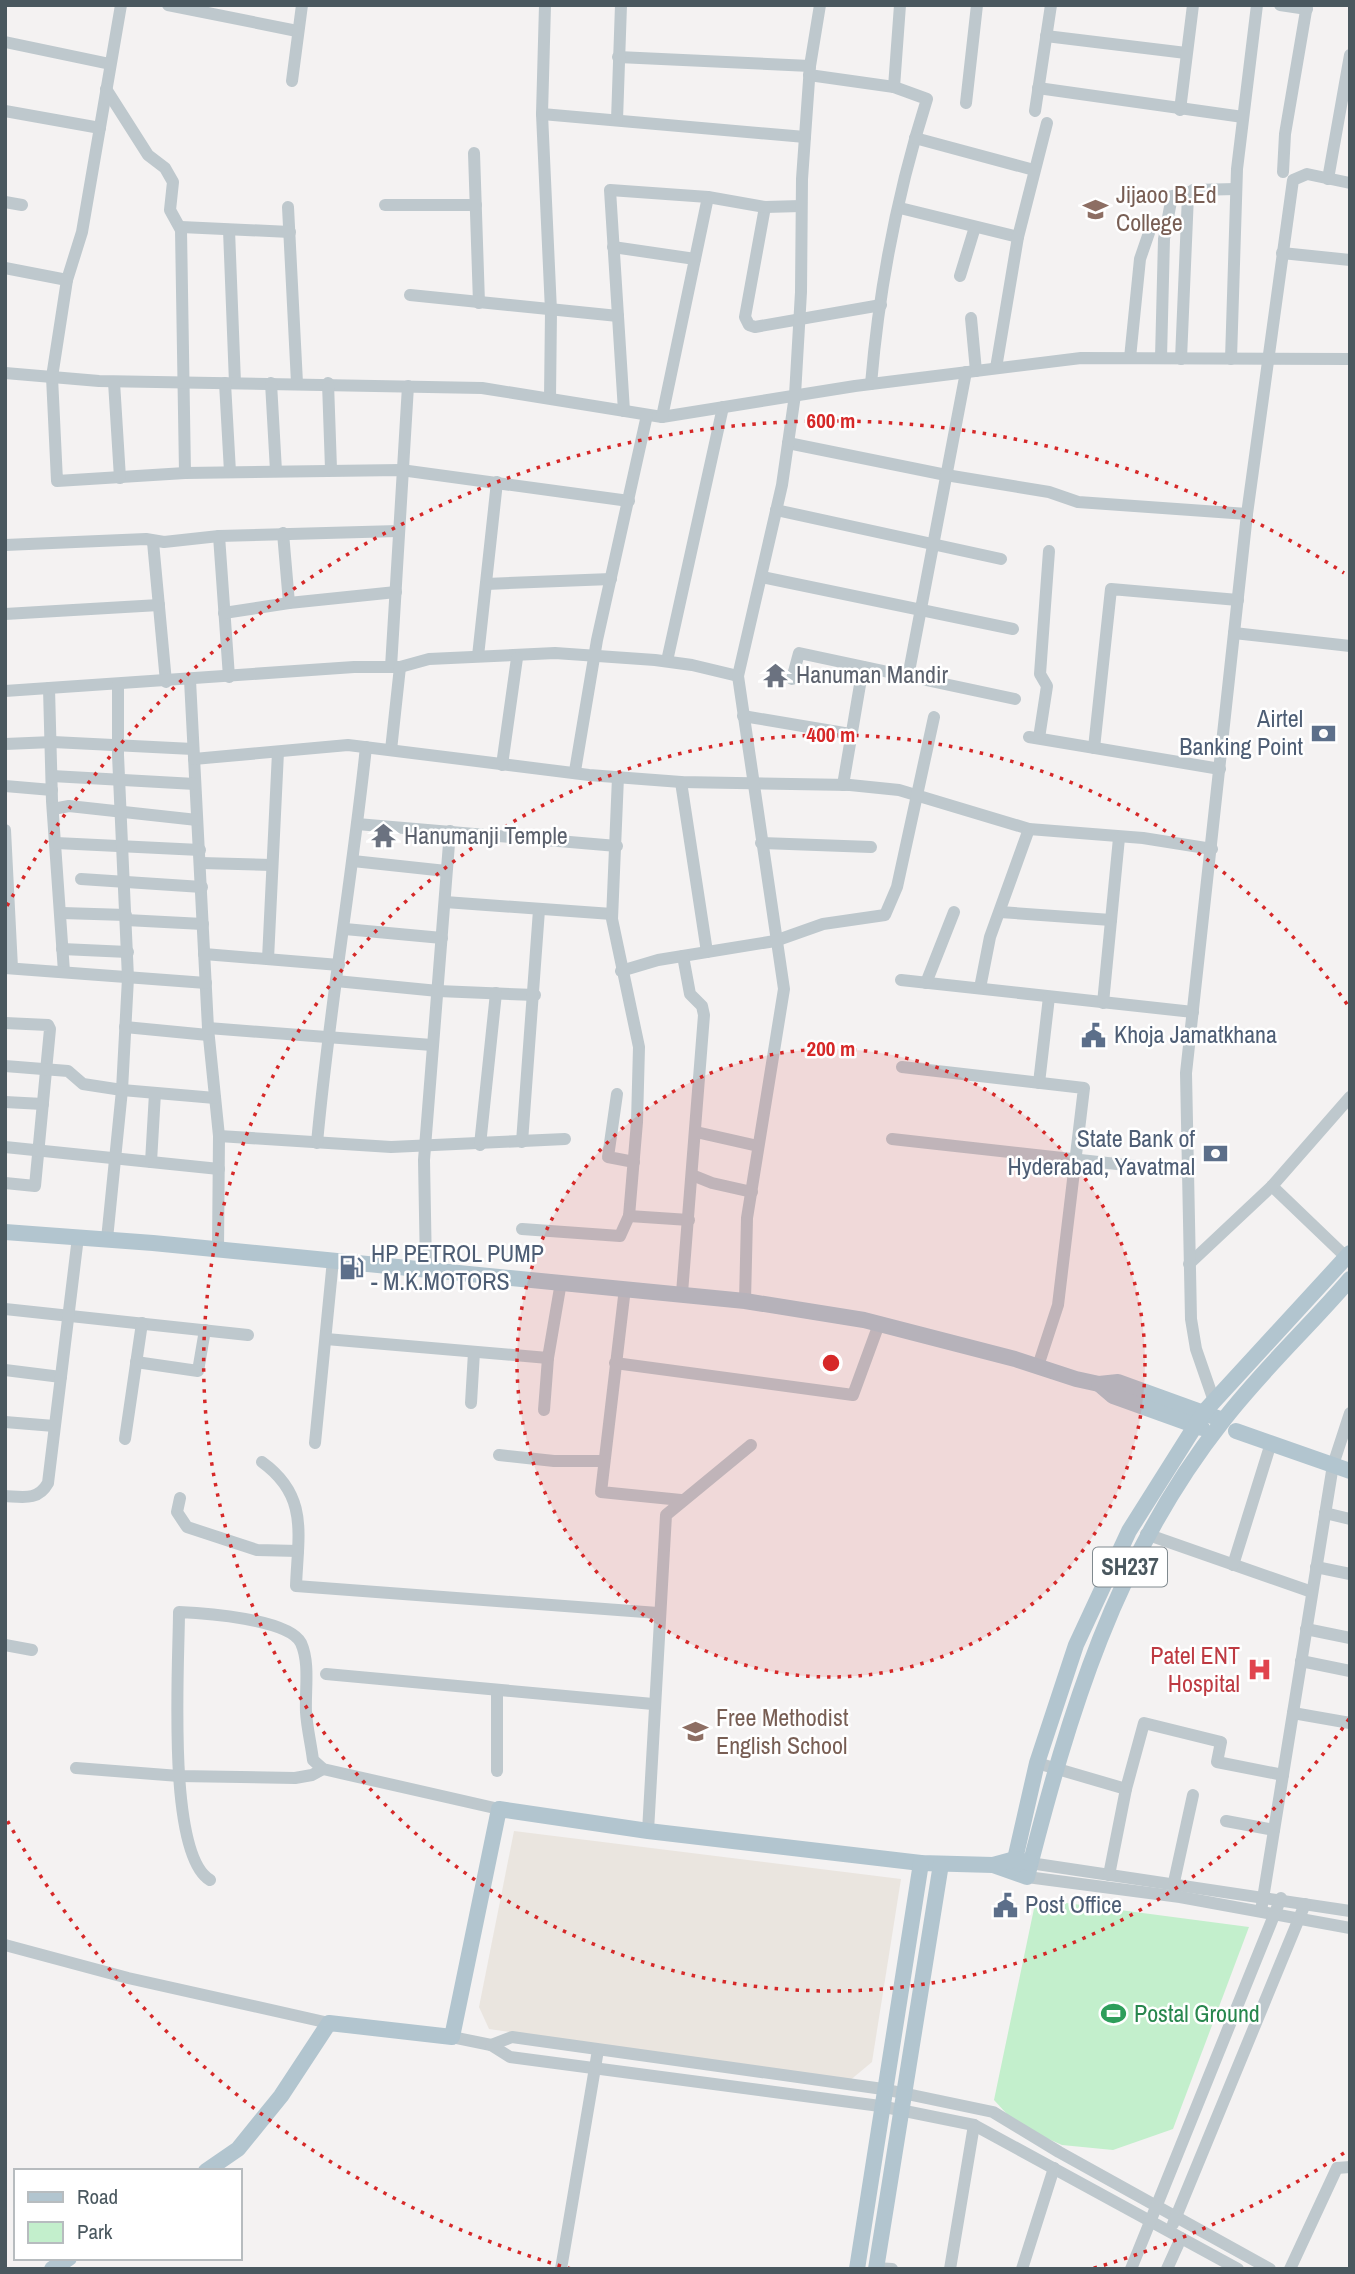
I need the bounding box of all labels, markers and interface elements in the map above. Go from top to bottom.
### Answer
place label: Jijaoo B.Ed College [1116,178,1217,238]
school or university icon: Jijaoo B.Ed College [1082,195,1110,223]
text: 600 m [807,406,855,435]
place label: Hanuman Mandir [796,658,948,690]
temple icon: Hanuman Mandir [762,661,790,689]
place label: Airtel Banking Point [1179,702,1304,762]
bank icon: Airtel Banking Point [1309,719,1337,747]
text: 400 m [807,720,855,749]
place label: Hanumanji Temple [404,819,568,851]
temple icon: Hanumanji Temple [370,822,398,850]
place label: Khoja Jamatkhana [1114,1018,1277,1050]
public building icon: Khoja Jamatkhana [1080,1021,1108,1049]
text: 200 m [807,1034,855,1063]
place label: State Bank of Hyderabad, Yavatmal [1008,1122,1196,1182]
bank icon: State Bank of Hyderabad, Yavatmal [1201,1139,1229,1167]
place label: HP PETROL PUMP - M.K.MOTORS [371,1237,544,1297]
fuel station icon: HP PETROL PUMP - M.K.MOTORS [337,1254,365,1282]
centre of rings [819,1351,843,1375]
road number: SH237 [1093,1548,1167,1586]
place label: Patel ENT Hospital [1150,1639,1240,1699]
hospital icon: Patel ENT Hospital [1246,1656,1274,1684]
place label: Free Methodist English School [716,1701,849,1761]
school or university icon: Free Methodist English School [682,1718,710,1746]
place label: Post Office [1025,1888,1122,1920]
public building icon: Post Office [991,1891,1019,1919]
place label: Postal Ground [1134,1997,1260,2029]
sports icon: Postal Ground [1100,2000,1128,2028]
legend [14,2169,242,2260]
text: Road [77,2182,118,2211]
text: Park [77,2217,113,2246]

